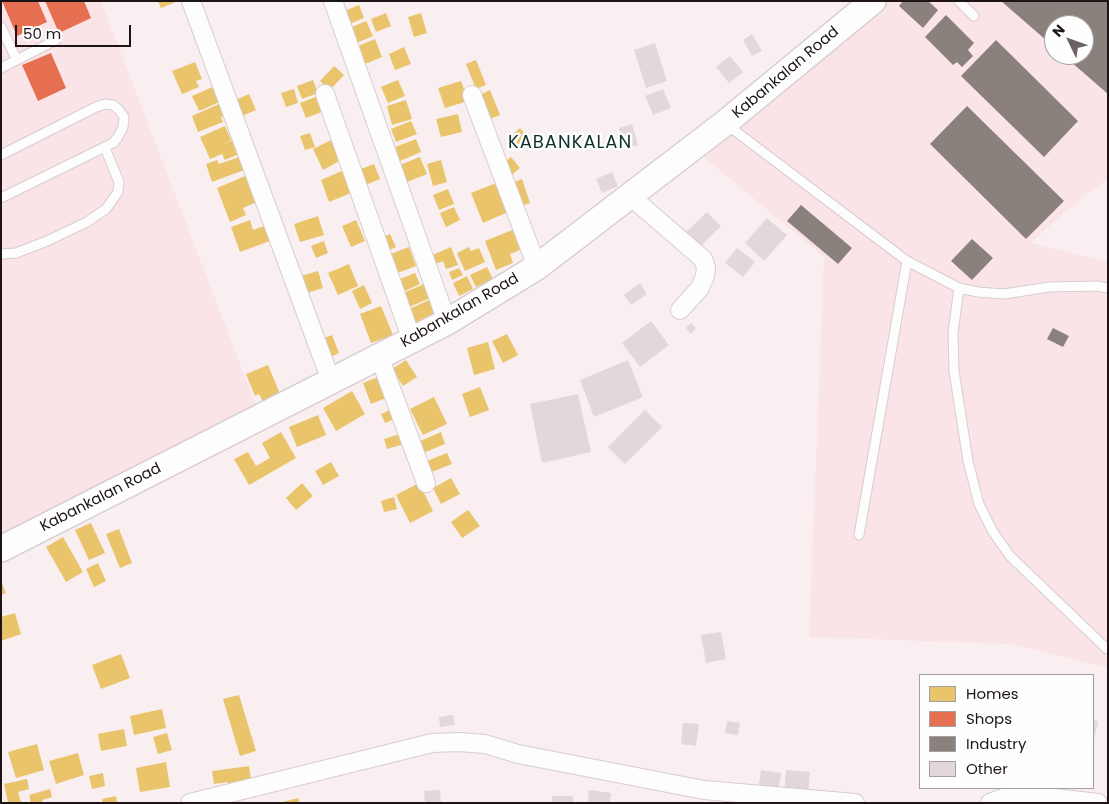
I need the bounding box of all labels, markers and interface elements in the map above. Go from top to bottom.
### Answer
scale bar [18,15,134,47]
north arrow [1044,15,1094,65]
text: N [1048,20,1070,41]
text: 50 m [23,23,61,44]
street label: Kabankalan Road [729,23,843,123]
district label: KABANKALAN [507,132,633,154]
street label: Kabankalan Road [398,270,522,352]
street label: Kabankalan Road [38,460,164,536]
legend [919,674,1094,789]
text: Homes [966,683,1019,704]
text: Shops [966,708,1012,729]
text: Industry [966,733,1026,754]
text: Other [966,758,1008,779]

